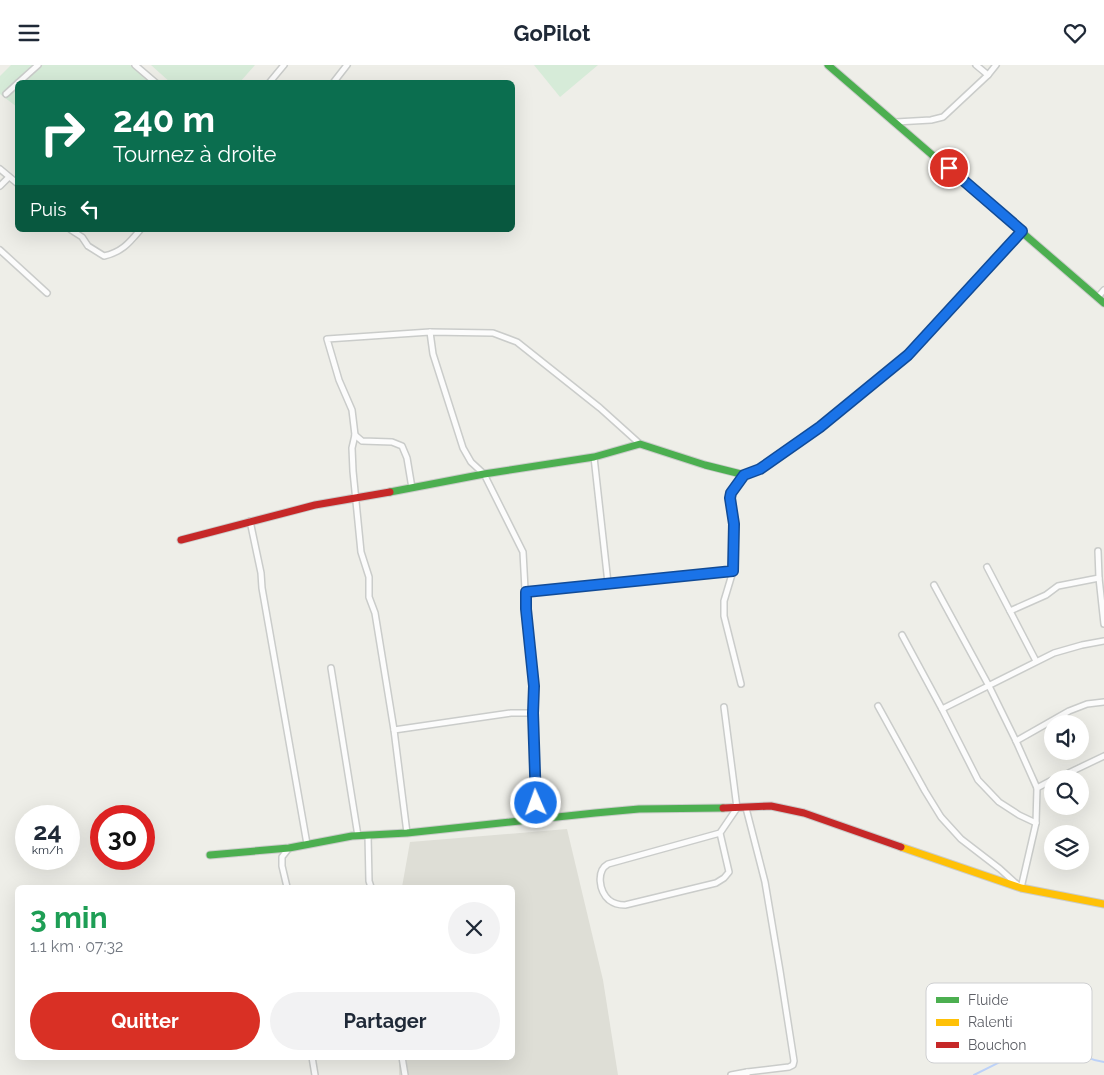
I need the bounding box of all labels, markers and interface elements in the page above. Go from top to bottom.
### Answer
icon: menu [15,19,43,47]
icon: heart [1061,19,1089,47]
text: GoPilot [514,20,590,46]
text: 240 m [113,99,215,140]
icon: right [30,100,95,165]
text: Tournez à droite [113,141,277,167]
pin [928,147,970,189]
icon: arrive [935,154,963,182]
icon: left [76,195,104,223]
text: Puis [30,198,66,220]
map controls [1044,715,1089,870]
button: sound [1044,715,1089,760]
button: search [1044,770,1089,815]
position arrow [509,776,561,828]
speed limit sign: 30 [90,805,155,870]
text: 24 [33,816,62,846]
button: layers [1044,825,1089,870]
text: km/h [32,843,63,857]
text: 3 min [30,900,108,935]
button: close [448,902,500,954]
text: 1.1 km · 07:32 [30,937,123,956]
legend [926,983,1092,1063]
button: Quitter [30,992,260,1050]
button: Partager [270,992,500,1050]
text: Fluide [968,992,1008,1008]
text: Ralenti [968,1014,1013,1030]
text: Bouchon [968,1037,1026,1053]

